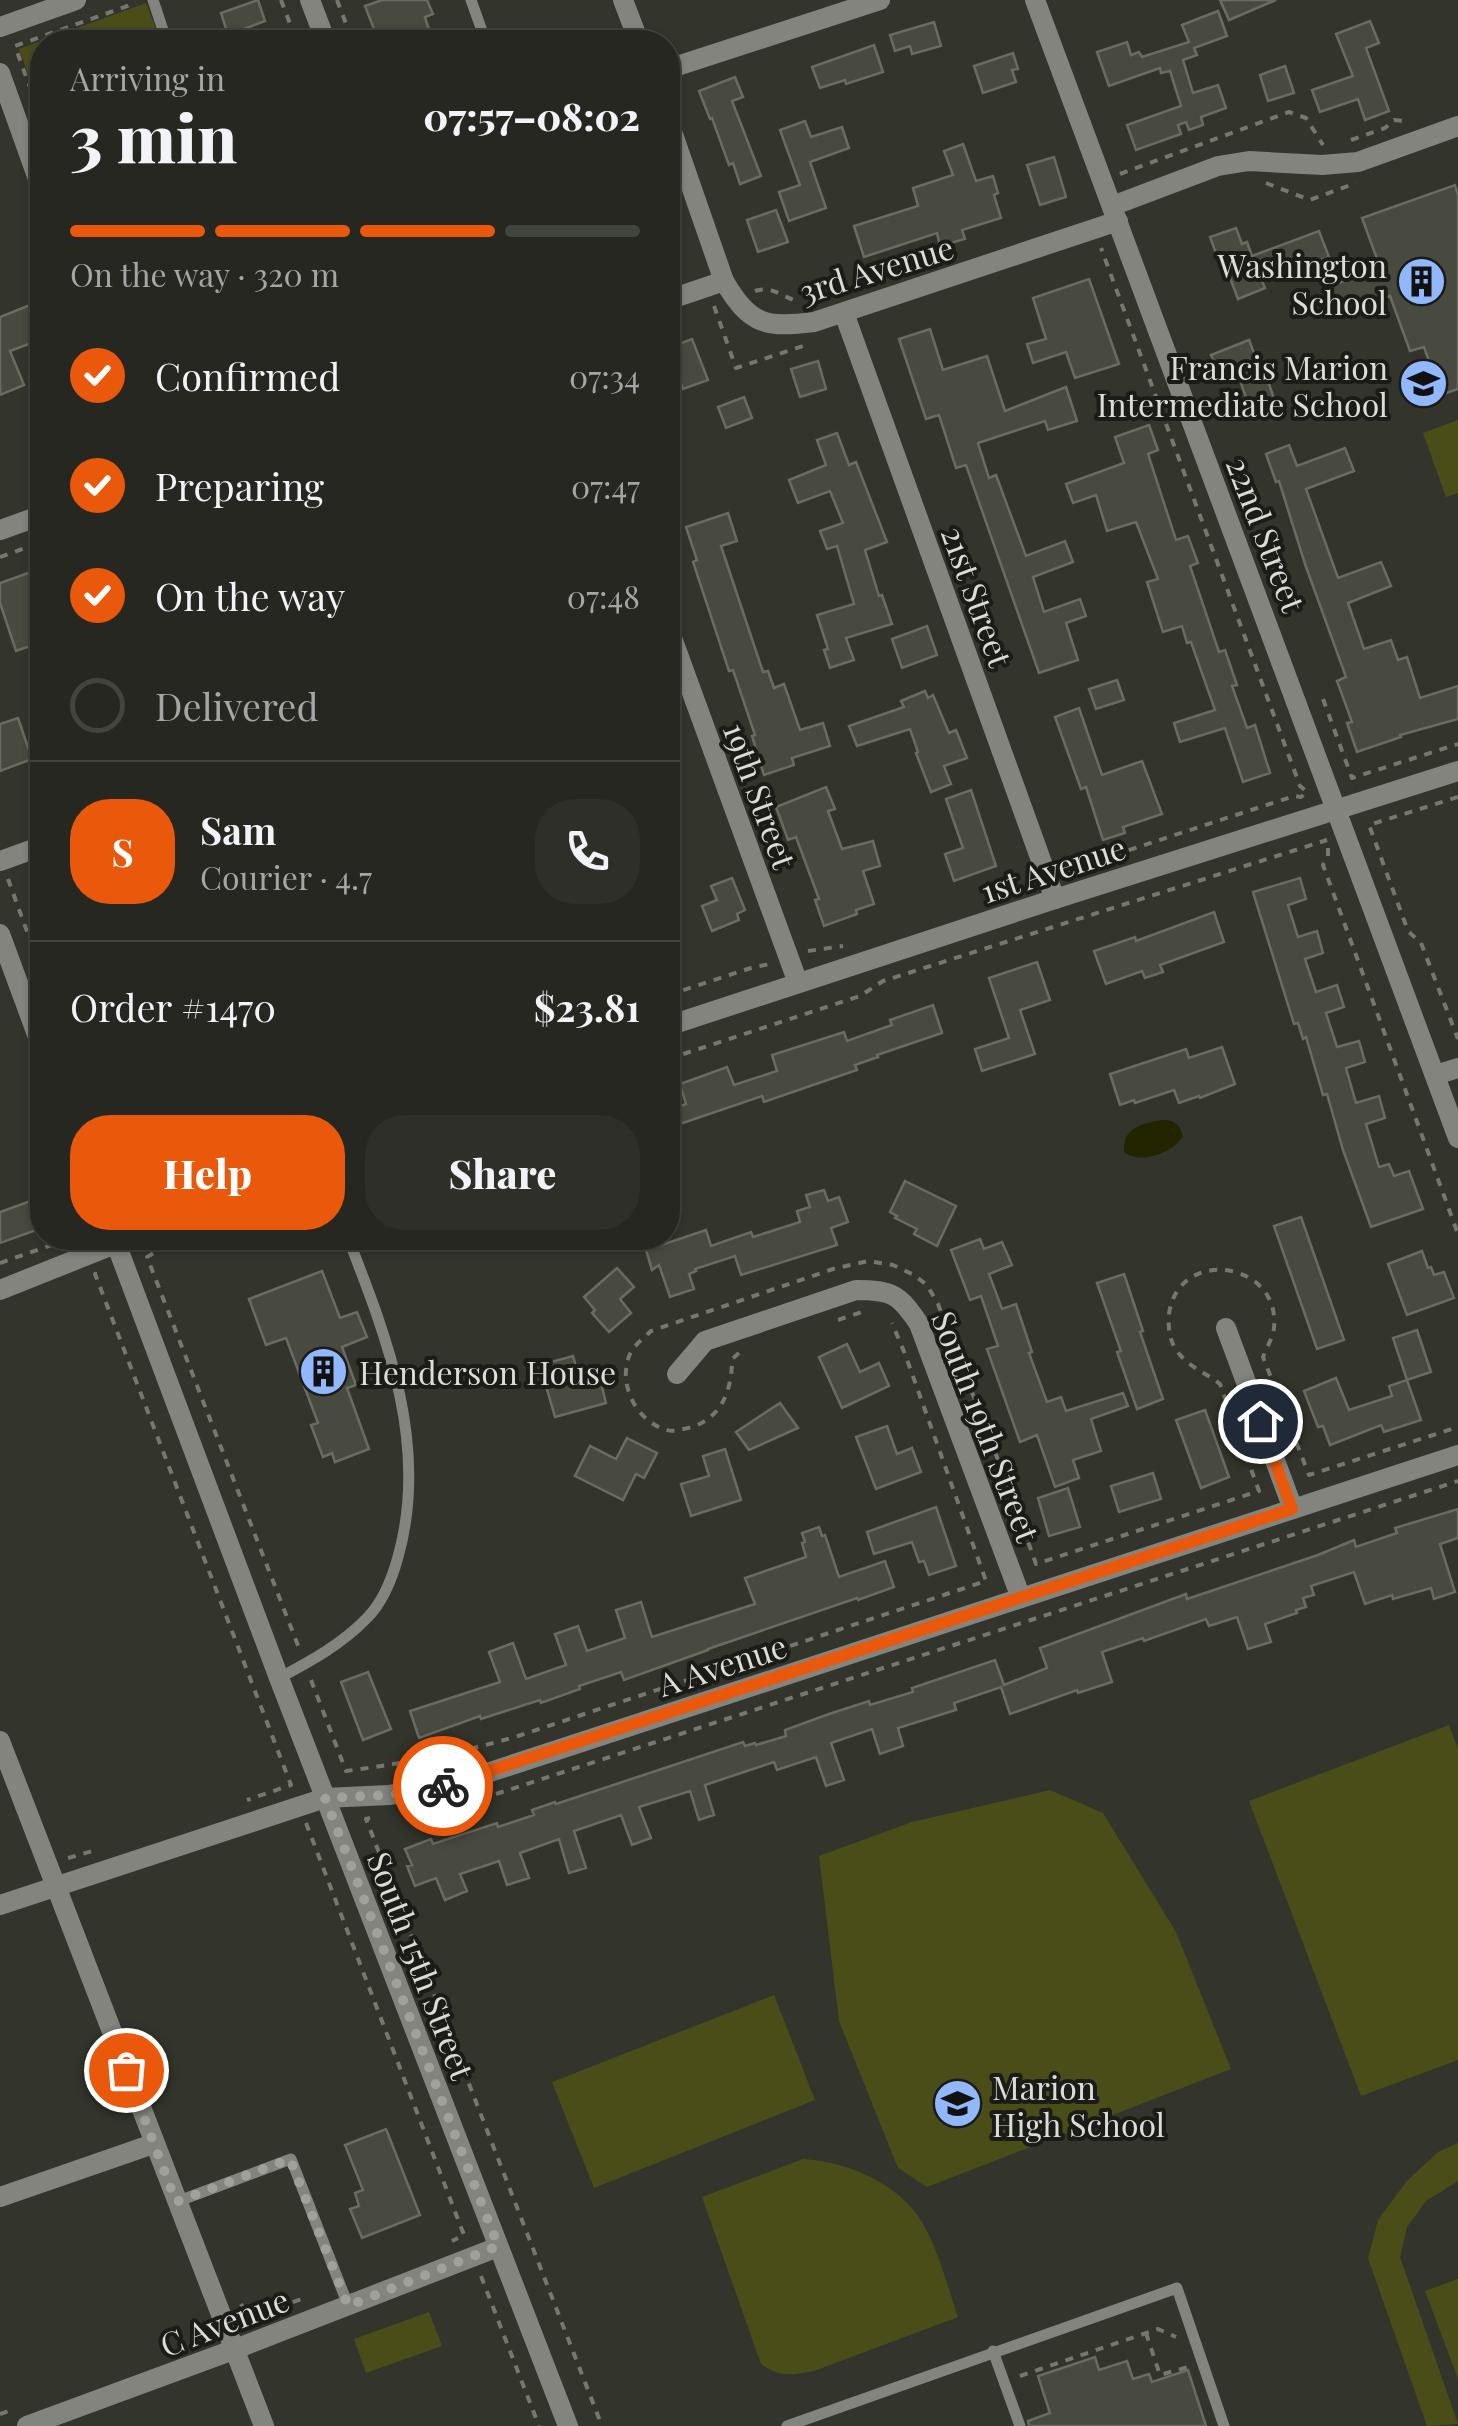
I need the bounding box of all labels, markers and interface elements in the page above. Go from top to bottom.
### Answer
text: Arriving in [70,56,225,99]
text: 07:57–08:02 [423,90,640,141]
text: 3 min [70,93,237,179]
street label: 3rd Avenue [794,224,958,312]
place label: Washington School [1217,243,1387,323]
text: On the way · 320 m [70,252,339,295]
building icon: Washington School [1396,256,1448,308]
place label: Francis Marion Intermediate School [1097,345,1388,425]
icon: check [70,348,125,403]
text: Confirmed [155,350,340,401]
text: 07:34 [569,354,640,397]
school or university icon: Francis Marion Intermediate School [1397,358,1449,410]
street label: 22nd Street [1218,451,1316,618]
icon: check [70,458,125,513]
text: Preparing [155,460,324,511]
text: 07:47 [571,464,640,507]
street label: 21st Street [933,520,1023,673]
icon: check [70,568,125,623]
text: On the way [155,570,345,621]
text: 07:48 [567,574,640,617]
text: Delivered [155,680,319,731]
street label: 19th Street [715,716,807,874]
button: phone [535,799,640,904]
text: Sam [200,804,276,855]
street label: 1st Avenue [975,824,1131,912]
text: S [111,826,134,877]
text: Courier · 4.7 [200,855,372,898]
text: Order #1470 [70,981,276,1032]
text: $23.81 [534,981,640,1032]
button: Help [70,1115,345,1230]
button: Share [365,1115,640,1230]
street label: South 19th Street [923,1305,1051,1548]
building icon: Henderson House [298,1345,350,1397]
place label: Henderson House [359,1350,616,1393]
pin [1218,1379,1303,1464]
icon: home [1233,1394,1288,1449]
street label: A Avenue [651,1623,792,1705]
courier [393,1736,493,1836]
icon: bike [416,1759,471,1814]
street label: South 15th Street [359,1845,485,2085]
pin [84,2028,169,2113]
icon: bag [99,2043,154,2098]
place label: Marion High School [992,2065,1165,2145]
school or university icon: Marion High School [931,2078,983,2130]
street label: C Avenue [154,2277,294,2365]

